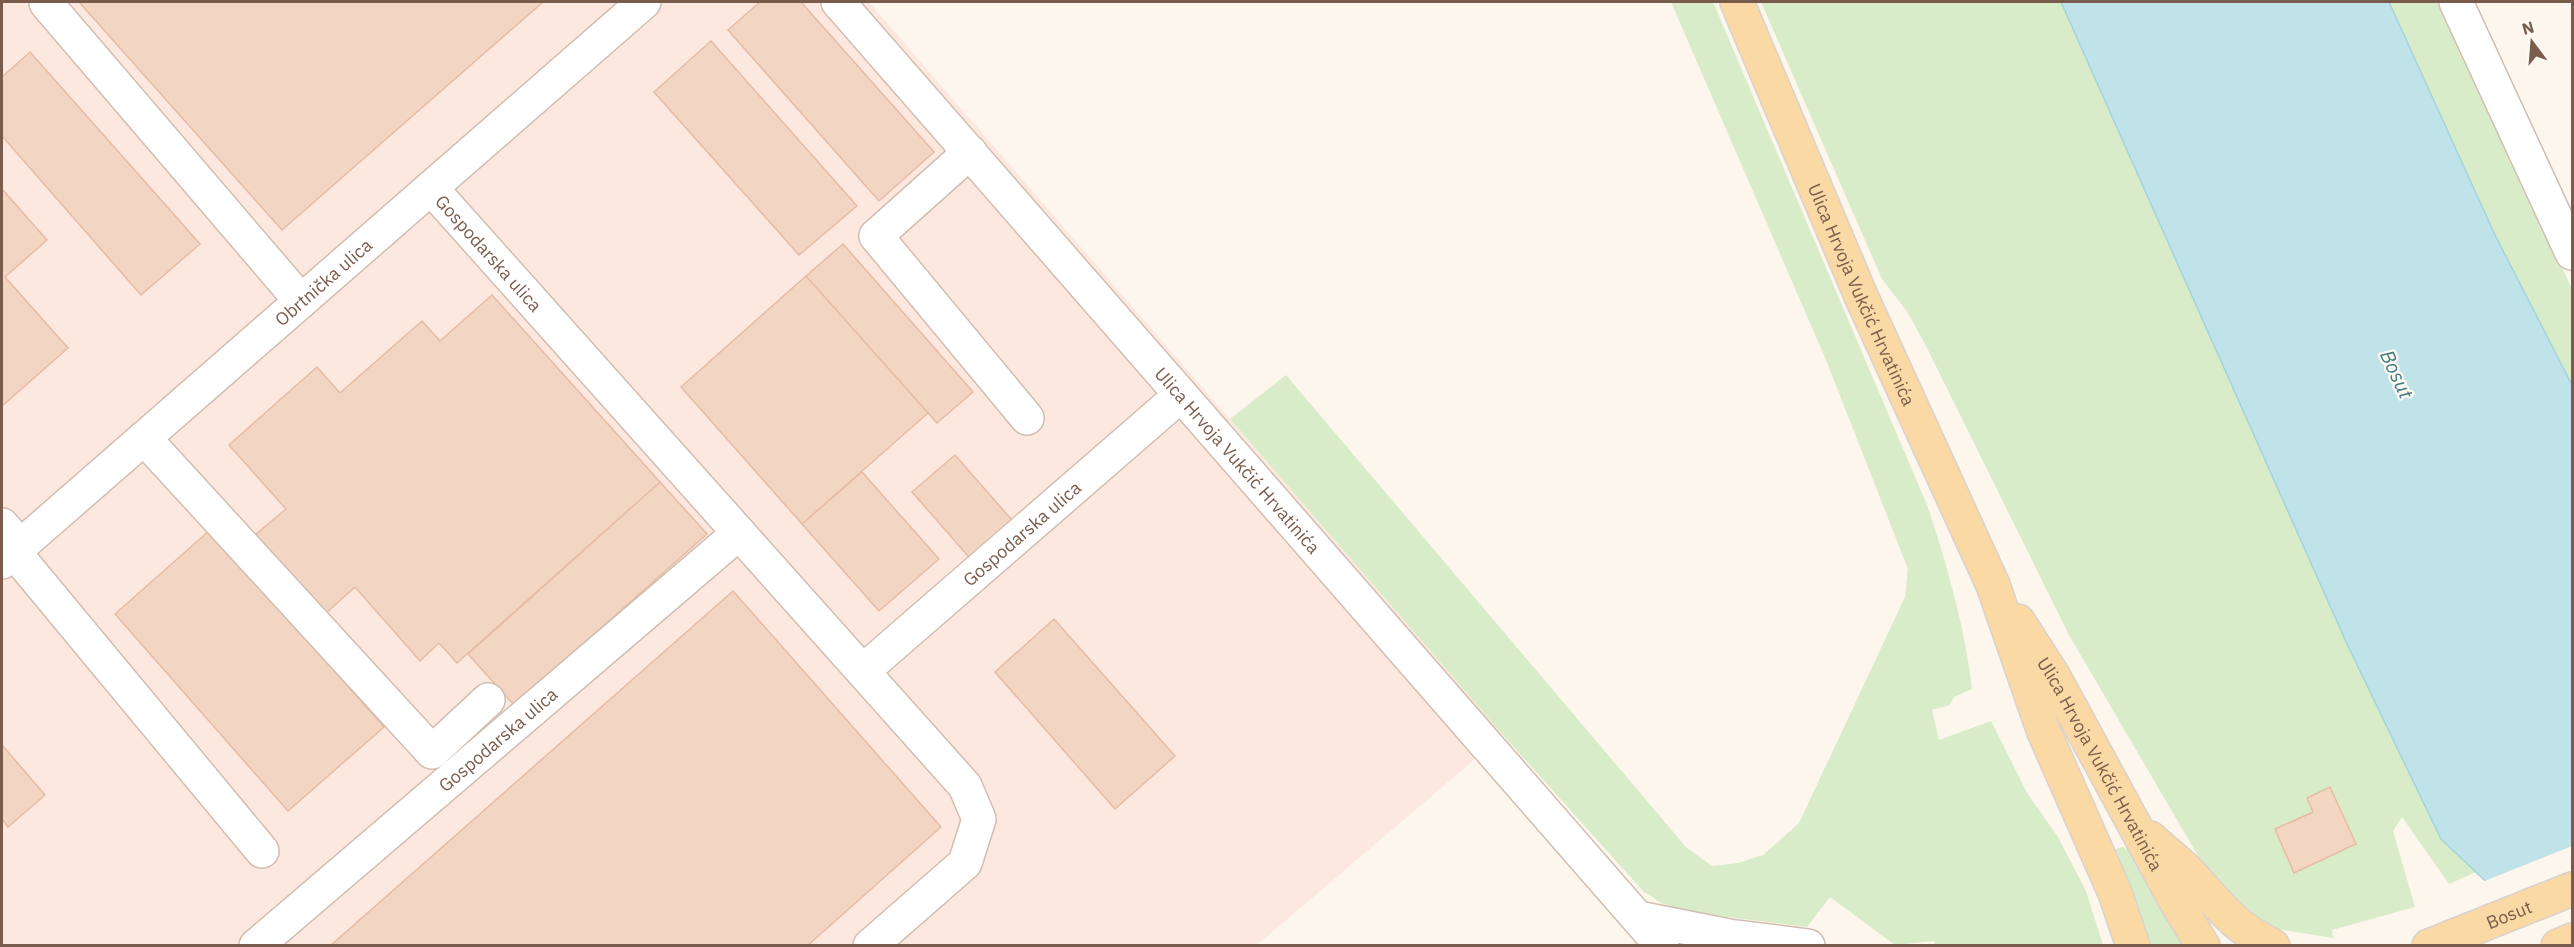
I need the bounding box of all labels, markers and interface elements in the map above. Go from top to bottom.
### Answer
north arrow [2502,12,2562,72]
text: N [2520,16,2536,39]
street label: Ulica Hrvoja Vukčić Hrvatinića [1803,180,1921,409]
street label: Gospodarska ulica [431,190,547,316]
street label: Obrtnička ulica [270,233,377,331]
water label: Bosut [2374,345,2420,403]
street label: Ulica Hrvoja Vukčić Hrvatinića [1150,362,1326,558]
street label: Gospodarska ulica [958,476,1086,591]
street label: Ulica Hrvoja Vukčić Hrvatinića [2033,653,2169,875]
street label: Gospodarska ulica [434,682,562,796]
street label: Bosut [2483,895,2535,934]

